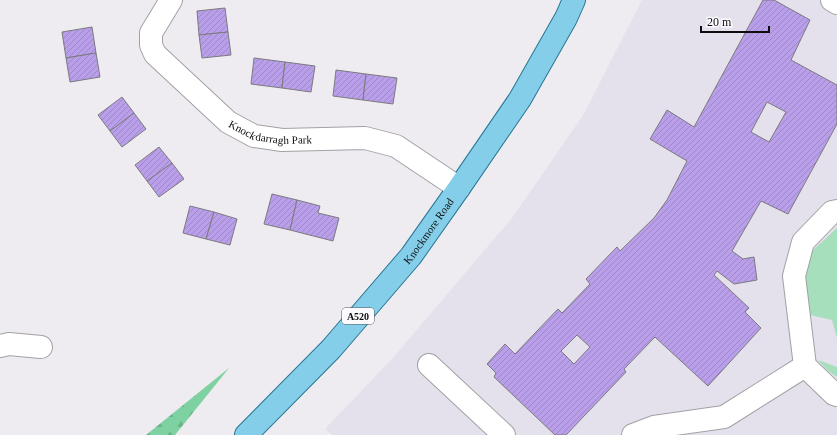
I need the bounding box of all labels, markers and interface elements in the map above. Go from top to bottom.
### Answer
scale bar [701,8,769,34]
text: 20 m [707,15,732,29]
street label: Knockdarragh Park [227,118,313,146]
street label: Knockmore Road [401,195,456,266]
road number: A520 [342,308,374,324]

